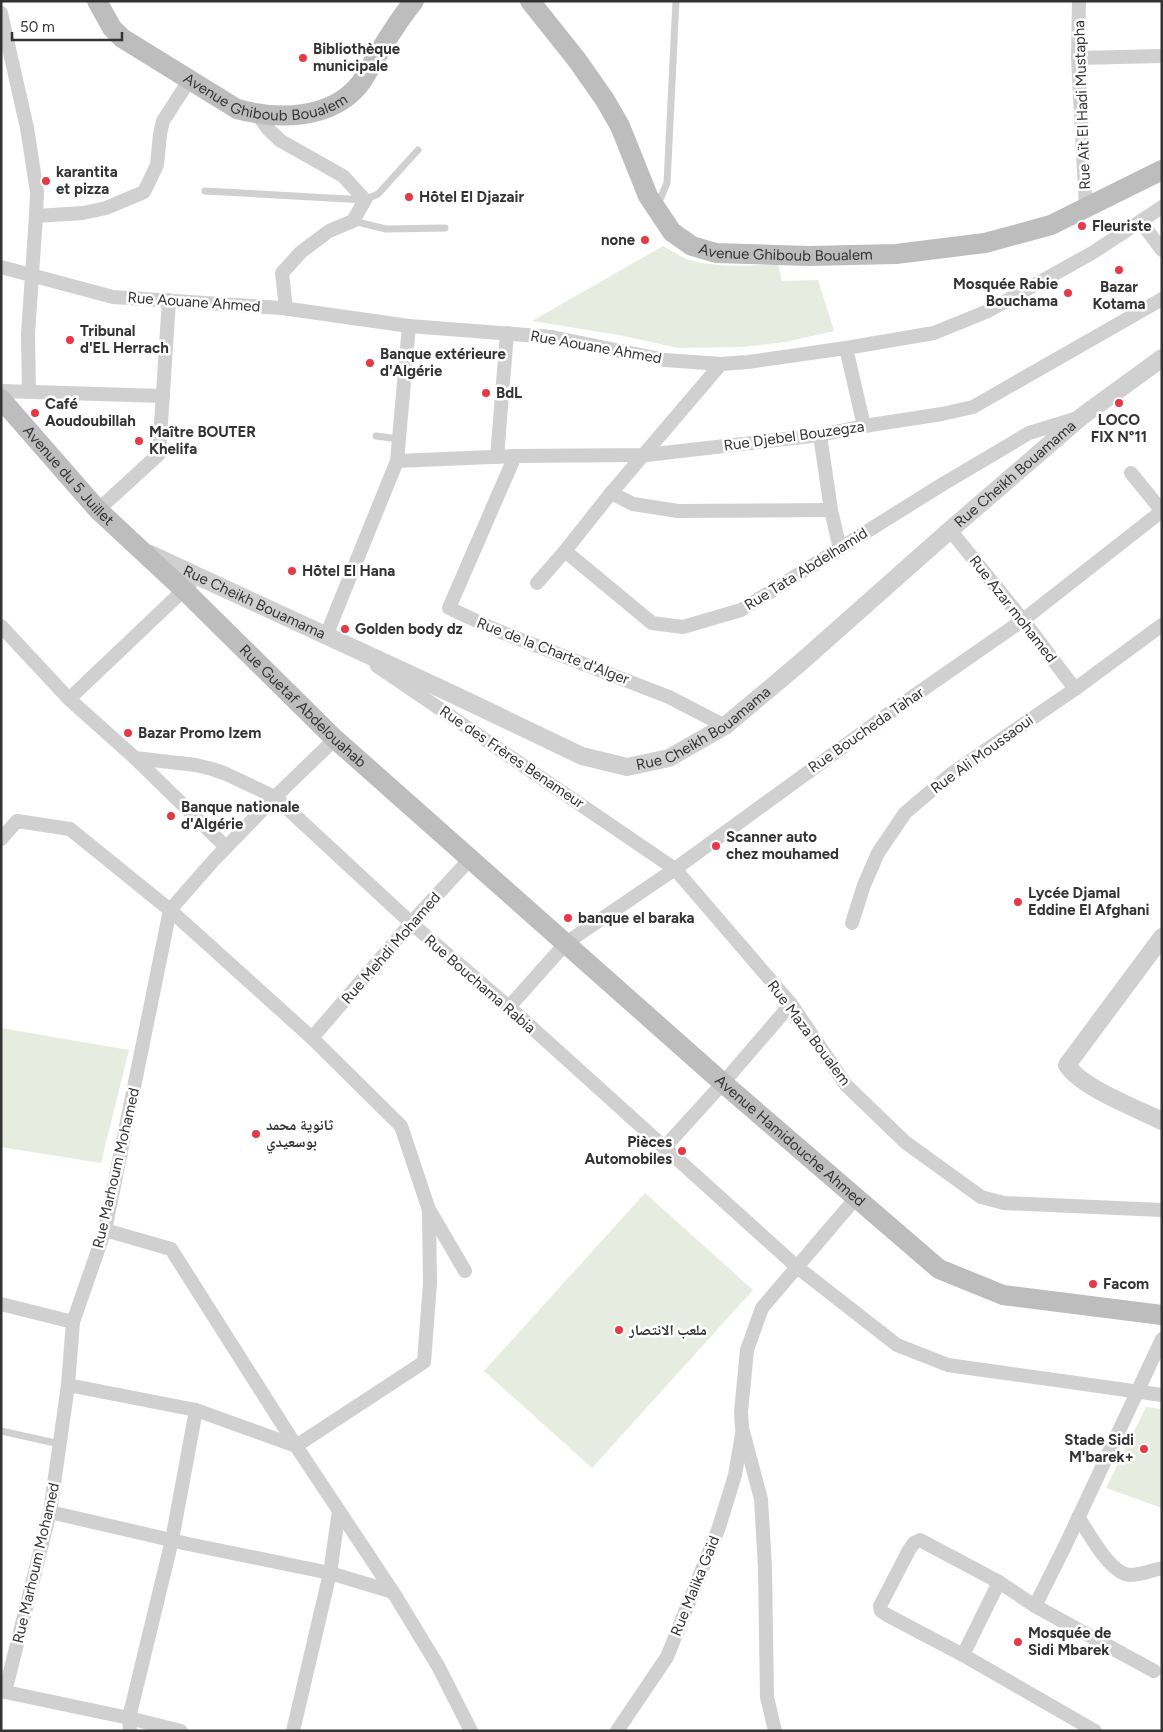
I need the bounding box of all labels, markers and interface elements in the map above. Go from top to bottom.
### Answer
scale bar [12,10,122,42]
text: 50 m [20,18,55,36]
street label: Rue Aït El Hadi Mustapha [1070,20,1094,190]
place label: Bibliothèque municipale [313,40,401,75]
marker: Bibliothèque municipale [297,52,309,64]
street label: Avenue Ghiboub Boualem [180,69,351,124]
place label: karantita et pizza [56,163,118,198]
marker: karantita et pizza [40,175,52,187]
place label: Hôtel El Djazair [419,188,524,206]
marker: Hôtel El Djazair [403,191,415,203]
place label: Fleuriste [1092,217,1152,235]
marker: Fleuriste [1076,220,1088,232]
place label: none [601,231,636,249]
marker: none [639,234,651,246]
street label: Avenue Ghiboub Boualem [697,239,873,265]
marker: Bazar Kotama [1113,264,1125,276]
place label: Mosquée Rabie Bouchama [953,275,1059,310]
place label: Bazar Kotama [1092,278,1146,313]
marker: Mosquée Rabie Bouchama [1062,287,1074,299]
street label: Rue Aouane Ahmed [127,288,261,316]
place label: Tribunal d'EL Herrach [80,322,169,357]
street label: Rue Aouane Ahmed [529,327,663,367]
marker: Tribunal d'EL Herrach [64,334,76,346]
place label: Banque extérieure d'Algérie [380,345,506,380]
marker: Banque extérieure d'Algérie [364,357,376,369]
place label: BdL [496,384,522,402]
marker: BdL [480,387,492,399]
place label: Café Aoudoubillah [45,395,136,430]
marker: LOCO FIX N°11 [1113,397,1125,409]
marker: Café Aoudoubillah [29,407,41,419]
place label: LOCO FIX N°11 [1091,411,1147,446]
street label: Rue Djebel Bouzegza [723,417,865,455]
street label: Rue Cheikh Bouamama [951,417,1079,531]
street label: Avenue du 5 Juillet [19,422,118,529]
place label: Maître BOUTER Khelifa [149,423,256,458]
marker: Maître BOUTER Khelifa [133,435,145,447]
street label: Rue Tata Abdelhamid [741,524,871,614]
street label: Rue Azar mohamed [966,552,1060,666]
street label: Rue Cheikh Bouamama [180,562,328,643]
place label: Hôtel El Hana [302,562,395,580]
marker: Hôtel El Hana [286,565,298,577]
street label: Rue de la Charte d'Alger [474,614,632,688]
place label: Golden body dz [355,620,463,638]
marker: Golden body dz [339,623,351,635]
street label: Rue Guetaf Abdelouahab [236,641,370,771]
street label: Rue Cheikh Bouamama [634,683,774,774]
street label: Rue Boucheda Tahar [805,683,927,777]
street label: Rue des Frères Benameur [436,702,588,812]
street label: Rue Ali Moussaoui [927,711,1037,797]
place label: Bazar Promo Izem [138,724,261,742]
marker: Bazar Promo Izem [122,727,134,739]
place label: Banque nationale d'Algérie [181,798,300,833]
marker: Banque nationale d'Algérie [165,810,177,822]
place label: Scanner auto chez mouhamed [726,828,839,863]
marker: Scanner auto chez mouhamed [710,840,722,852]
place label: Lycée Djamal Eddine El Afghani [1028,884,1150,919]
street label: Rue Mehdi Mohamed [338,888,444,1008]
marker: Lycée Djamal Eddine El Afghani [1012,896,1024,908]
place label: banque el baraka [578,909,695,927]
marker: banque el baraka [562,912,574,924]
street label: Rue Bouchama Rabia [421,931,539,1037]
street label: Rue Maza Boualem [764,977,854,1089]
street label: Avenue Hamidouche Ahmed [711,1071,869,1210]
street label: Rue Marhoum Mohamed [89,1086,143,1250]
place label: ثانوية محمد بوسعيدي [266,1116,334,1154]
marker: ثانوية محمد بوسعيدي [250,1128,262,1140]
place label: Pièces Automobiles [585,1133,672,1168]
marker: Pièces Automobiles [676,1145,688,1157]
place label: Facom [1103,1275,1149,1293]
marker: Facom [1087,1278,1099,1290]
place label: ملعب الانتصار [628,1321,707,1339]
marker: ملعب الانتصار [613,1324,625,1336]
place label: Stade Sidi M'barek+ [1064,1431,1134,1466]
marker: Stade Sidi M'barek+ [1138,1443,1150,1455]
street label: Rue Marhoum Mohamed [9,1481,63,1645]
street label: Rue Malika Gaïd [667,1533,723,1639]
place label: Mosquée de Sidi Mbarek [1028,1624,1112,1659]
marker: Mosquée de Sidi Mbarek [1012,1636,1024,1648]

